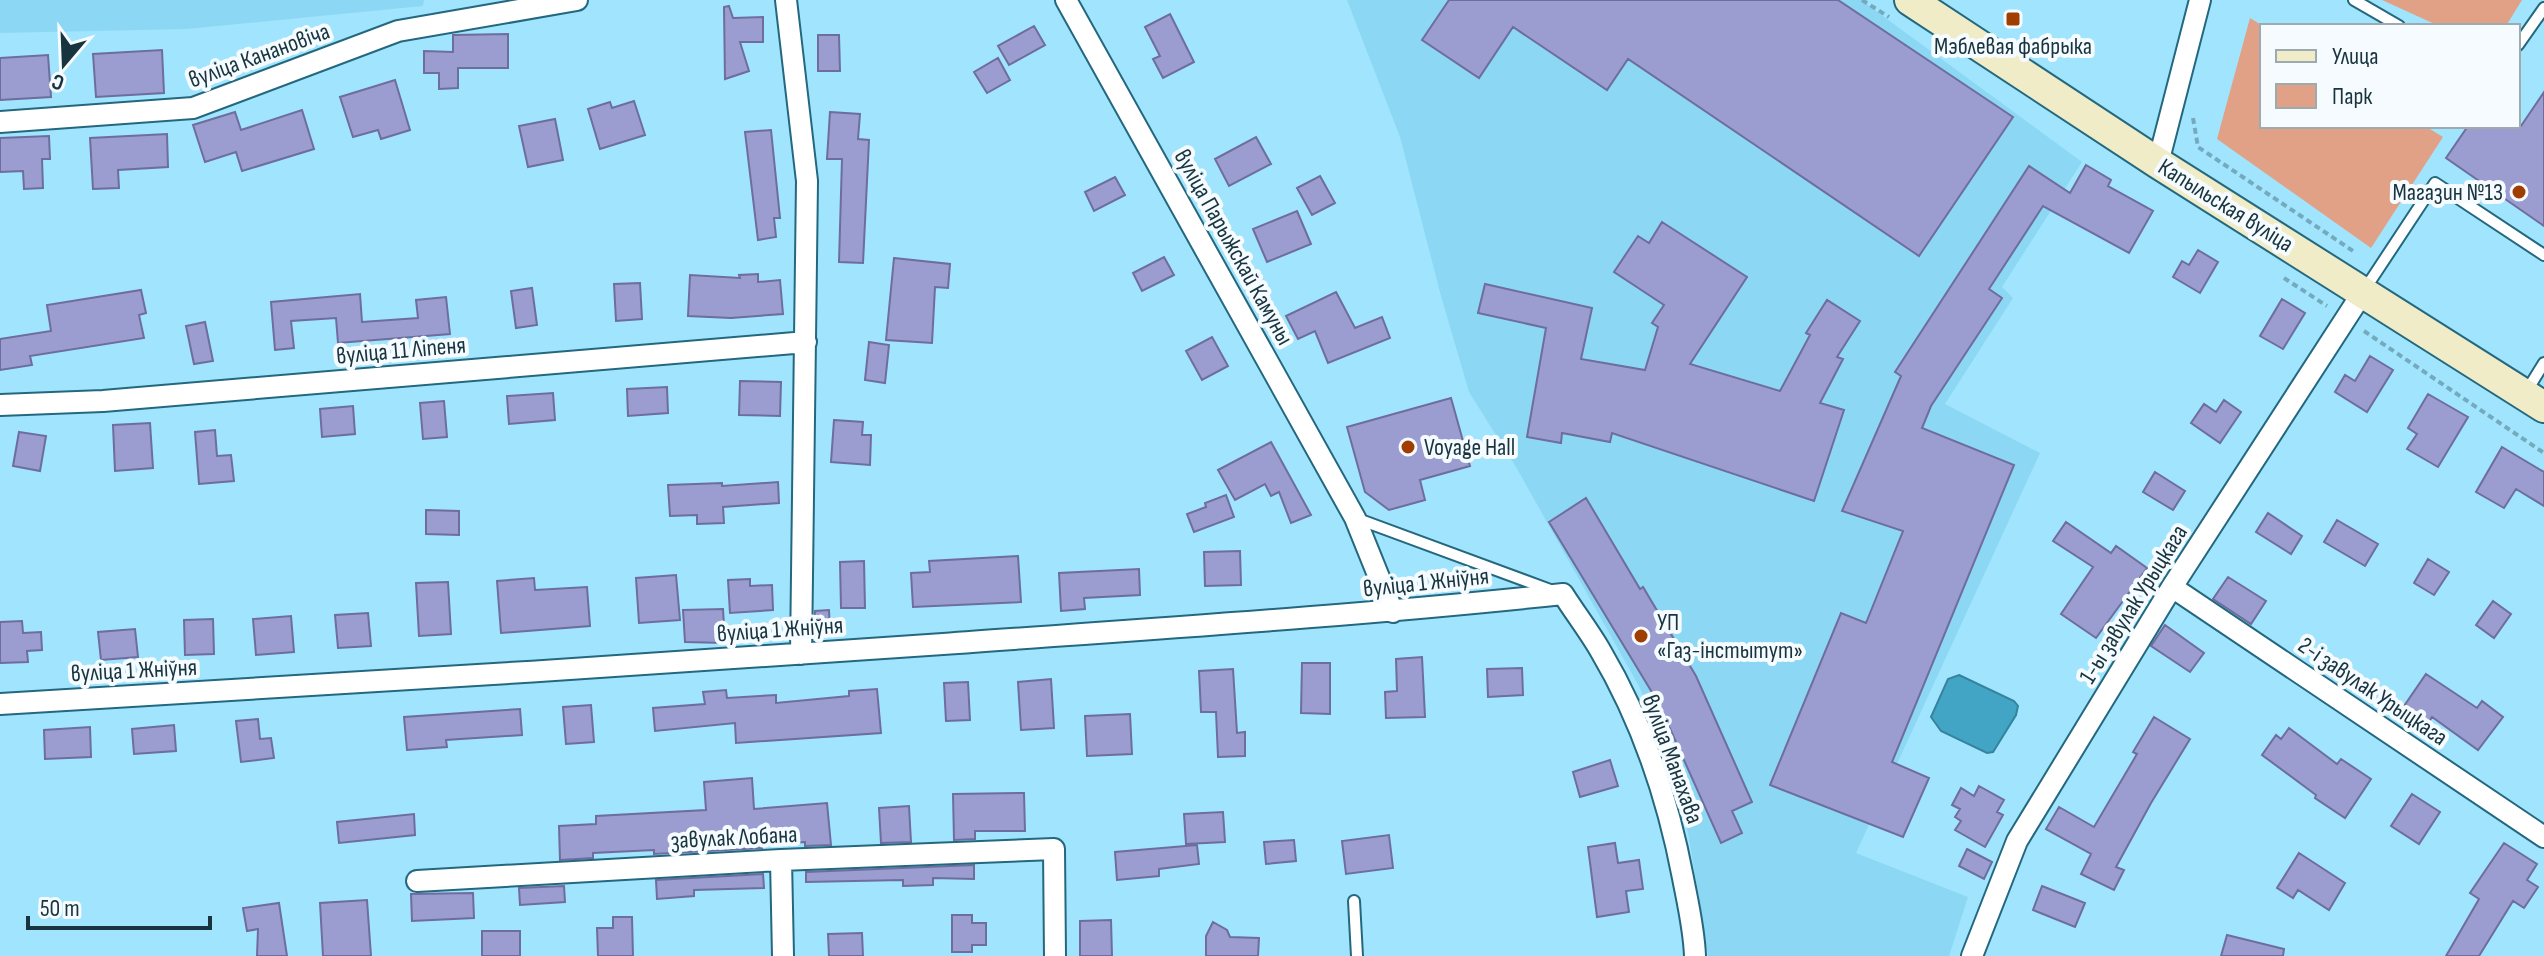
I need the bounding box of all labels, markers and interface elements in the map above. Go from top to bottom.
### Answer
marker: Мэблевая фабрыка [2004,10,2022,28]
street label: вуліца Канановіча [185,17,334,94]
north arrow [24,24,104,104]
legend [2260,24,2520,128]
place label: Мэблевая фабрыка [1934,32,2092,61]
text: Улица [2332,42,2378,71]
text: С [48,67,68,96]
text: Парк [2332,82,2373,111]
street label: вуліца Парыжскай Камуны [1168,144,1299,350]
street label: Капыльская вуліца [2153,152,2299,258]
place label: Магазин №13 [2392,178,2503,207]
marker: Магазин №13 [2510,183,2528,201]
street label: вуліца 11 Ліпеня [335,330,467,371]
place label: Voyage Hall [1424,433,1515,462]
marker: Voyage Hall [1399,438,1417,456]
street label: 1-ы завулак Урыцкага [2073,520,2194,689]
street label: вуліца 1 Жніўня [1362,561,1490,604]
place label: УП «Газ-інстытут» [1657,608,1803,665]
street label: вуліца 1 Жніўня [716,611,844,648]
marker: УП «Газ-інстытут» [1632,627,1650,645]
street label: 2-і завулак Урыцкага [2292,631,2453,752]
street label: вуліца 1 Жніўня [70,653,198,688]
street label: вуліца Манахава [1636,691,1709,828]
street label: завулак Лобана [670,820,798,855]
scale bar [28,880,210,930]
text: 50 m [40,894,80,923]

